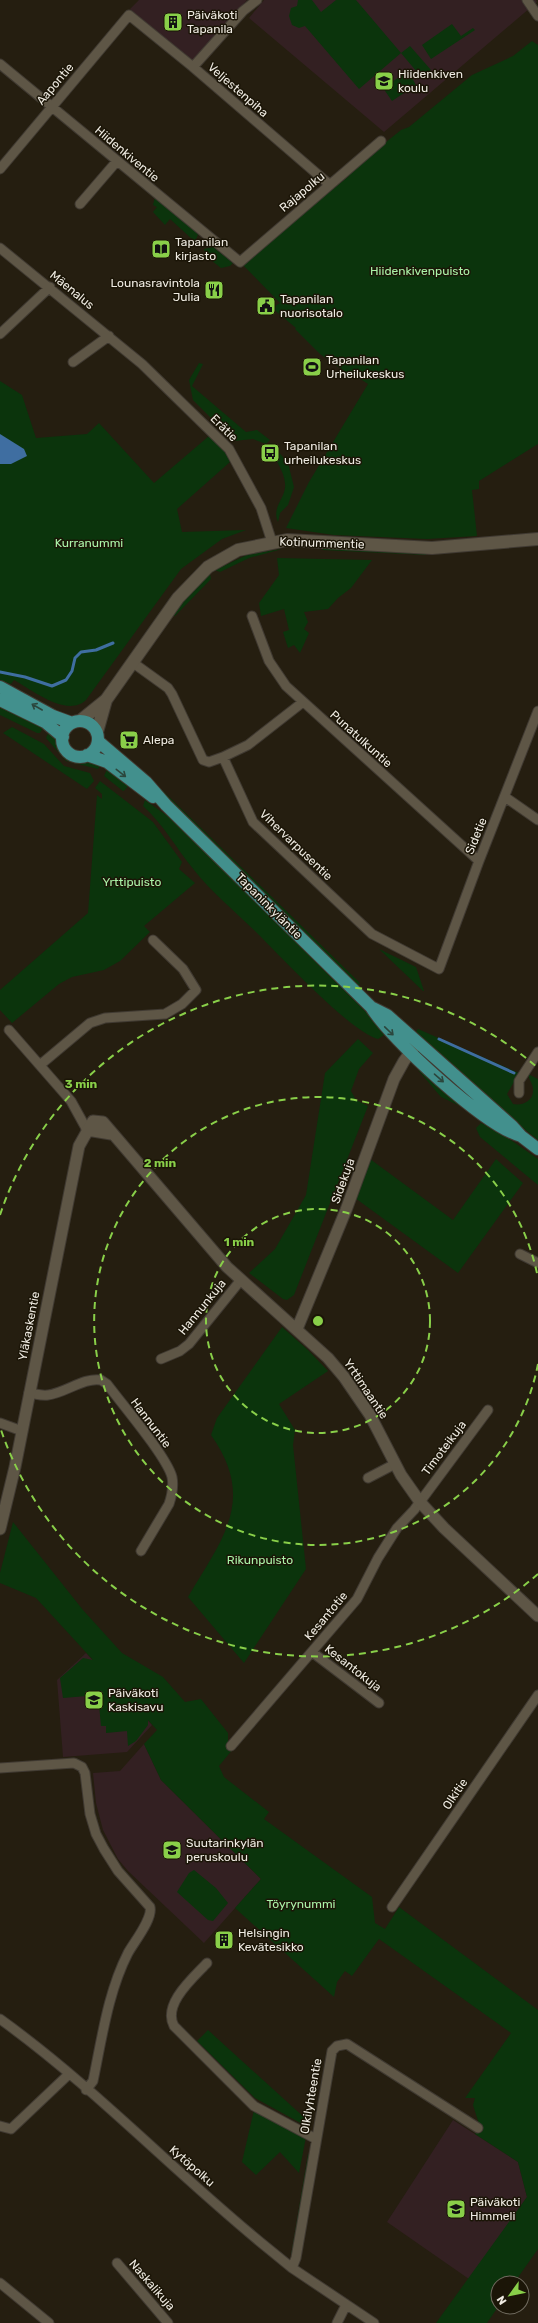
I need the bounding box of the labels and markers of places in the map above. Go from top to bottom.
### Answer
place label: Päiväkoti Tapanila [187,8,238,36]
building icon: Päiväkoti Tapanila [162,11,184,33]
place label: Hiidenkiven koulu [398,67,463,95]
school or university icon: Hiidenkiven koulu [373,70,395,92]
place label: Tapanilan kirjasto [175,235,228,263]
library icon: Tapanilan kirjasto [150,238,172,260]
place label: Lounasravintola Julia [110,276,200,304]
restaurant icon: Lounasravintola Julia [203,279,225,301]
place label: Tapanilan nuorisotalo [280,292,343,320]
public building icon: Tapanilan nuorisotalo [255,295,277,317]
place label: Tapanilan Urheilukeskus [326,353,404,381]
sports icon: Tapanilan Urheilukeskus [301,356,323,378]
place label: Tapanilan urheilukeskus [284,439,361,467]
bus stop icon: Tapanilan urheilukeskus [259,442,281,464]
supermarket icon: Alepa [118,729,140,751]
place label: Alepa [143,733,174,747]
centre of rings [311,1314,325,1328]
place label: Päiväkoti Kaskisavu [108,1686,163,1714]
school or university icon: Päiväkoti Kaskisavu [83,1689,105,1711]
place label: Suutarinkylän peruskoulu [186,1836,264,1864]
school or university icon: Suutarinkylän peruskoulu [161,1839,183,1861]
place label: Helsingin Kevätesikko [238,1926,304,1954]
building icon: Helsingin Kevätesikko [213,1929,235,1951]
place label: Päiväkoti Himmeli [470,2195,521,2223]
school or university icon: Päiväkoti Himmeli [445,2198,467,2220]

